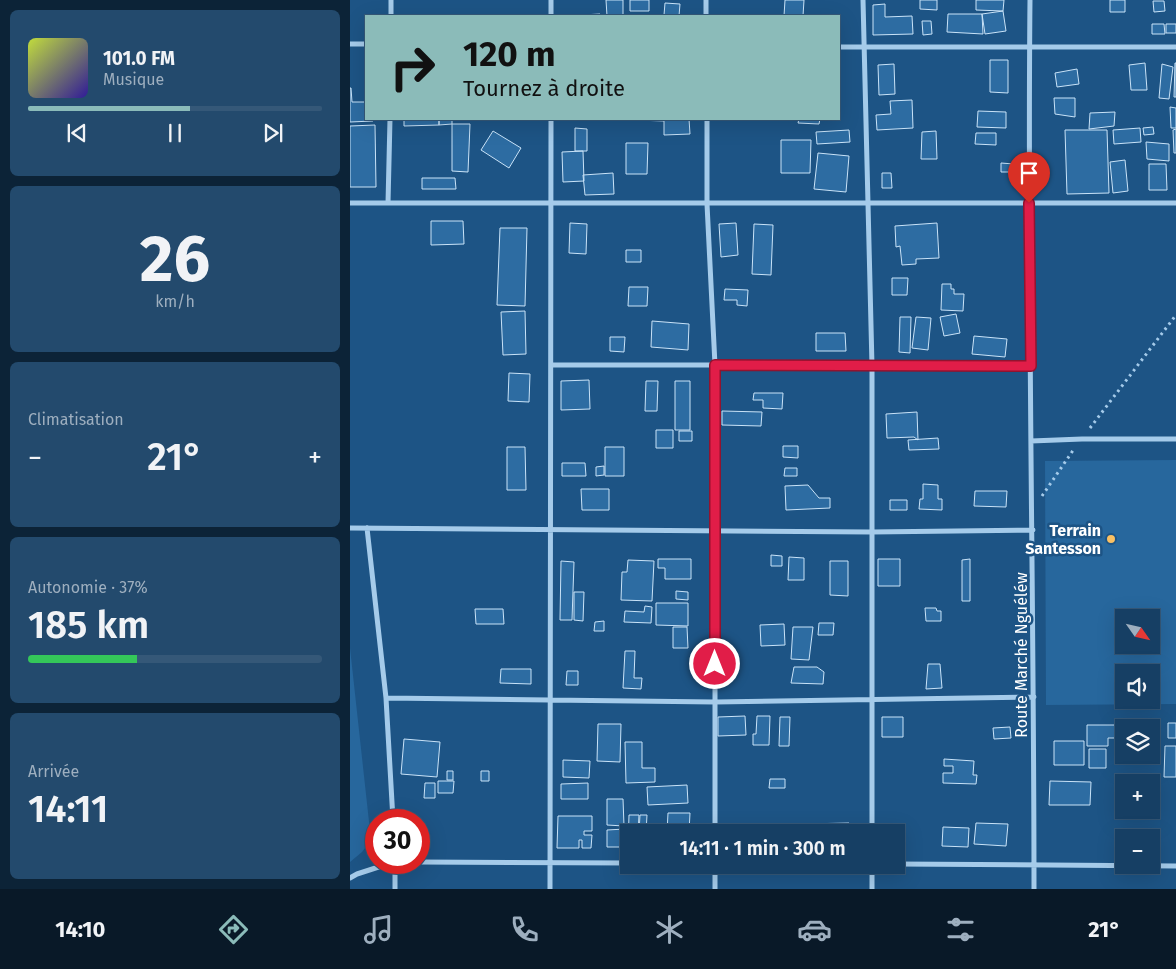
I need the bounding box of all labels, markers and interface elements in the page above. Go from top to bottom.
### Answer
text: 120 m [463,33,556,75]
icon: right [380,35,445,100]
text: 101.0 FM [103,47,175,70]
text: Musique [103,70,164,89]
text: Tournez à droite [463,75,625,102]
icon: previous [63,119,91,147]
icon: pause [161,119,189,147]
icon: next [259,119,287,147]
pin [1008,152,1050,203]
icon: arrive [1015,159,1043,187]
text: 26 [140,220,210,298]
text: km/h [155,292,195,311]
text: Climatisation [28,410,124,429]
text: 21° [147,434,203,480]
text: − [28,441,42,474]
text: + [308,441,322,474]
place label: Terrain Santesson [1025,521,1101,558]
marker: Terrain Santesson [1105,533,1117,545]
street label: Route Marché Nguéléw [1012,572,1031,738]
text: Autonomie · 37% [28,578,148,597]
text: 185 km [28,602,149,648]
north arrow [1115,609,1160,654]
map controls [1115,609,1160,874]
position arrow [688,637,740,689]
button: sound [1115,664,1160,709]
button: layers [1115,719,1160,764]
text: Arrivée [28,762,79,781]
button: + [1115,774,1160,819]
text: 14:11 [28,786,108,832]
speed limit sign: 30 [365,809,430,874]
button: − [1115,829,1160,874]
text: 14:11 · 1 min · 300 m [679,837,846,860]
icon: directions [216,912,251,947]
icon: music [361,912,396,947]
icon: phone [507,912,542,947]
icon: climate [652,912,687,947]
icon: car [797,912,832,947]
icon: filters [943,912,978,947]
text: 14:10 [55,916,105,943]
text: 21° [1088,916,1121,943]

